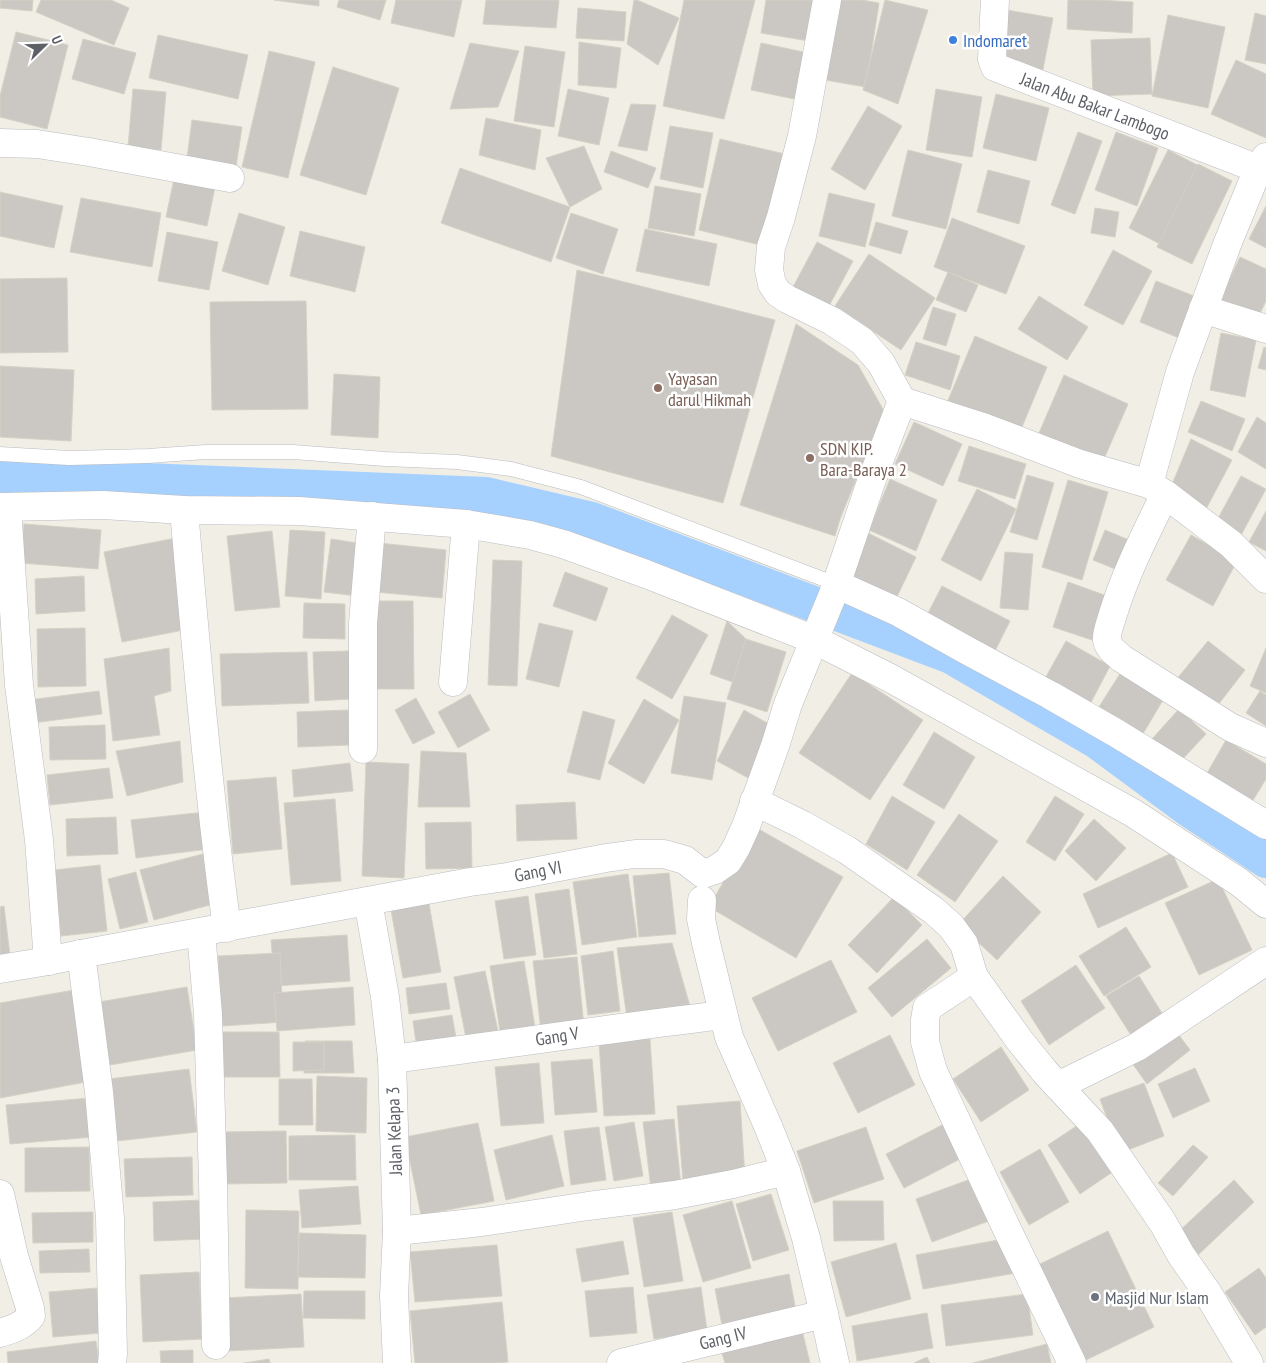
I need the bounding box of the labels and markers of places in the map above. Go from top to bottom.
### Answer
place label: Indomaret [963,29,1027,52]
marker: Indomaret [947,34,959,46]
place label: Yayasan darul Hikmah [668,367,751,411]
marker: Yayasan darul Hikmah [652,382,664,394]
place label: SDN KIP. Bara-Baraya 2 [820,437,907,481]
marker: SDN KIP. Bara-Baraya 2 [804,452,816,464]
place label: Masjid Nur Islam [1105,1286,1209,1309]
marker: Masjid Nur Islam [1089,1291,1101,1303]

